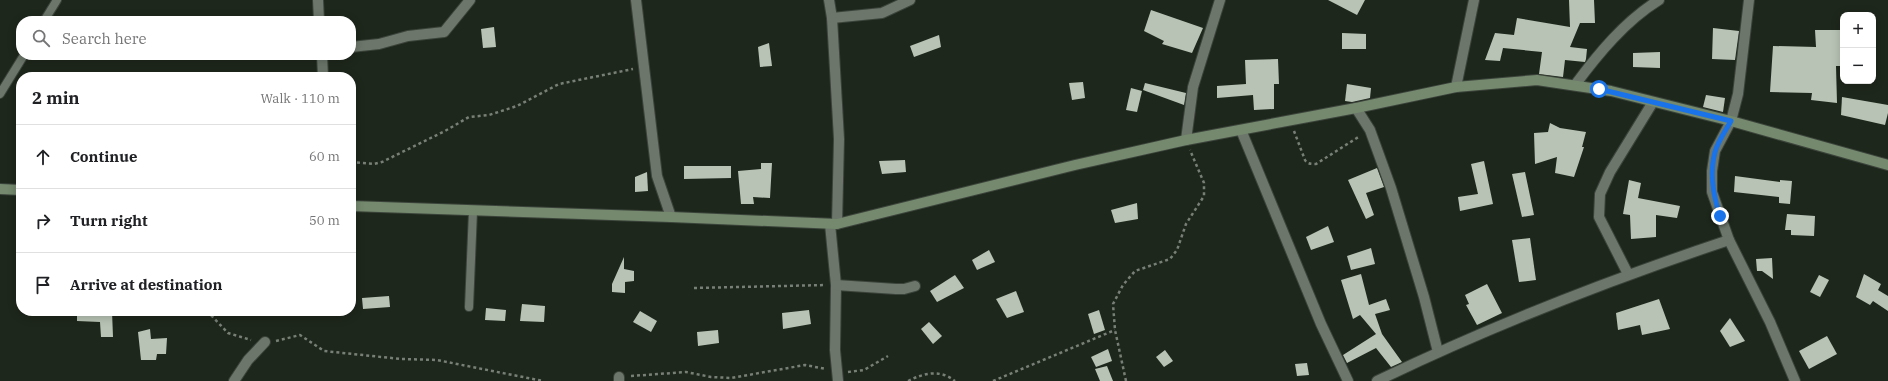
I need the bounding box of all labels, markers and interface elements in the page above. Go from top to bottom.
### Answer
map controls [1840,12,1876,84]
button: + [1840,12,1876,48]
search box [16,16,356,60]
icon: search [30,27,52,49]
text: Search here [62,29,147,48]
button: − [1840,48,1876,84]
route start [1590,80,1608,98]
text: 2 min [32,87,80,109]
text: Walk · 110 m [261,90,340,107]
icon: ahead [32,146,54,168]
text: Continue [70,147,137,166]
text: 60 m [309,148,340,165]
route end [1711,207,1729,225]
icon: right [32,210,54,232]
text: Turn right [70,211,148,230]
text: 50 m [309,212,340,229]
icon: arrive [32,274,54,296]
text: Arrive at destination [70,275,222,294]

